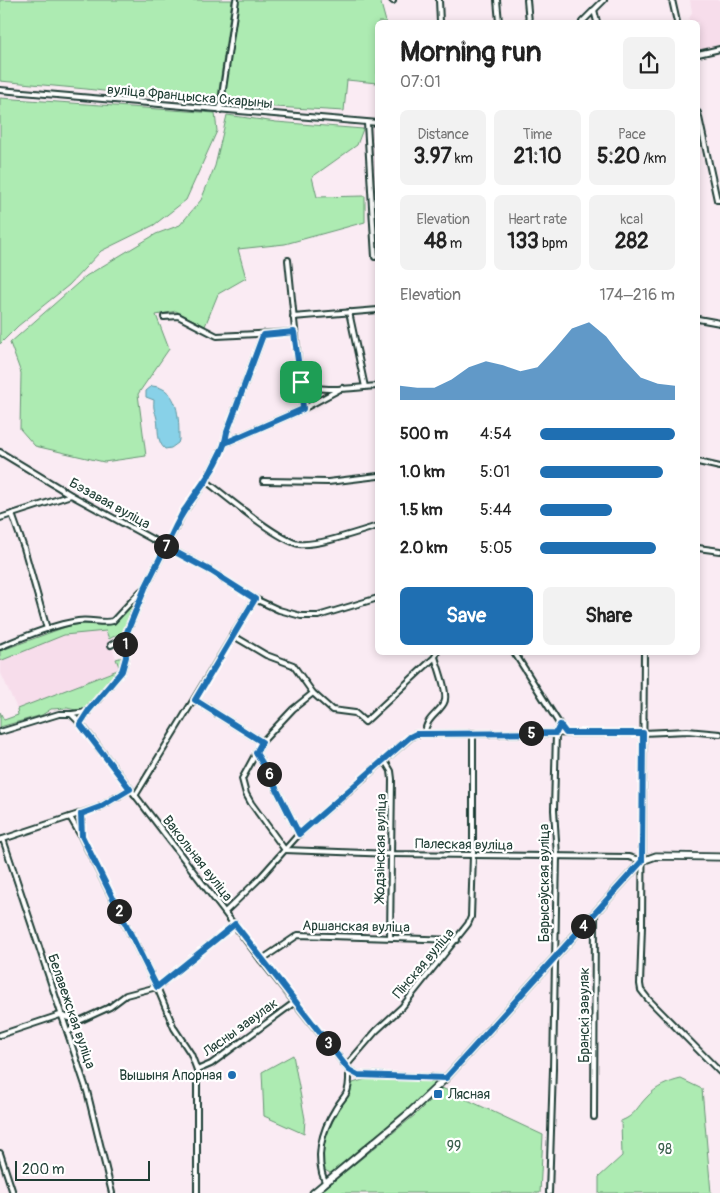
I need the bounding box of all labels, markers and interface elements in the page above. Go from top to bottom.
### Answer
text: Morning run [400,35,542,70]
button: share [623,37,675,89]
text: 07:01 [400,72,441,92]
street label: вуліца Францыска Скарыны [106,81,273,112]
text: Distance [418,126,469,143]
text: Time [523,126,552,143]
text: Pace [618,126,646,143]
text: 3.97 [413,143,452,170]
text: 21:10 [513,143,562,170]
text: 5:20 [597,143,640,170]
text: km [452,150,473,167]
text: /km [640,150,667,167]
text: Elevation [416,211,470,228]
text: Heart rate [508,211,567,228]
text: kcal [620,211,643,228]
text: 48 [424,228,447,255]
text: 133 [507,228,539,255]
text: 282 [615,228,649,255]
text: m [447,235,462,252]
text: bpm [539,235,568,252]
text: Elevation [400,285,461,305]
text: 174–216 m [599,285,675,305]
pin [280,361,322,403]
icon: arrive [287,368,315,396]
text: 500 m [400,424,448,444]
text: 4:54 [480,424,512,444]
text: 1.0 km [400,462,445,482]
text: 5:01 [480,462,510,482]
street label: Бэзавая вуліца [66,474,153,533]
text: 1.5 km [400,500,443,520]
text: 5:44 [480,500,512,520]
pin: 7 [154,534,178,558]
text: 7 [163,538,170,555]
text: 2.0 km [400,538,448,558]
text: 5:05 [480,538,513,558]
button: Save [400,587,533,645]
button: Share [543,587,675,645]
pin: 1 [112,632,138,656]
text: 1 [123,636,128,653]
pin: 5 [518,720,544,746]
text: 5 [528,725,535,742]
pin: 6 [256,762,282,786]
text: 6 [265,766,274,783]
street label: Жодзінская вуліца [371,793,390,905]
street label: Вакольная вуліца [159,812,236,905]
street label: Барысаўская вуліца [536,824,553,942]
street label: Палеская вуліца [415,835,513,854]
pin: 2 [106,898,132,924]
text: 2 [116,903,123,920]
pin: 4 [570,914,596,938]
street label: Аршанская вуліца [302,917,410,936]
text: 4 [579,918,588,935]
street label: Пінская вуліца [389,925,458,1002]
street label: Белавежская вуліца [44,951,99,1071]
street label: Бранскі завулак [576,967,593,1063]
street label: Лясны завулак [199,995,281,1061]
pin: 3 [316,1030,340,1056]
text: 3 [325,1035,332,1052]
place label: Вышыня Апорная [119,1067,222,1084]
marker: Вышыня Апорная [226,1069,238,1081]
place label: Лясная [447,1086,490,1103]
marker: Лясная [432,1088,444,1100]
park label: 99 [447,1138,461,1155]
park label: 98 [658,1141,672,1158]
scale bar [15,1158,150,1181]
text: 200 m [22,1161,64,1178]

